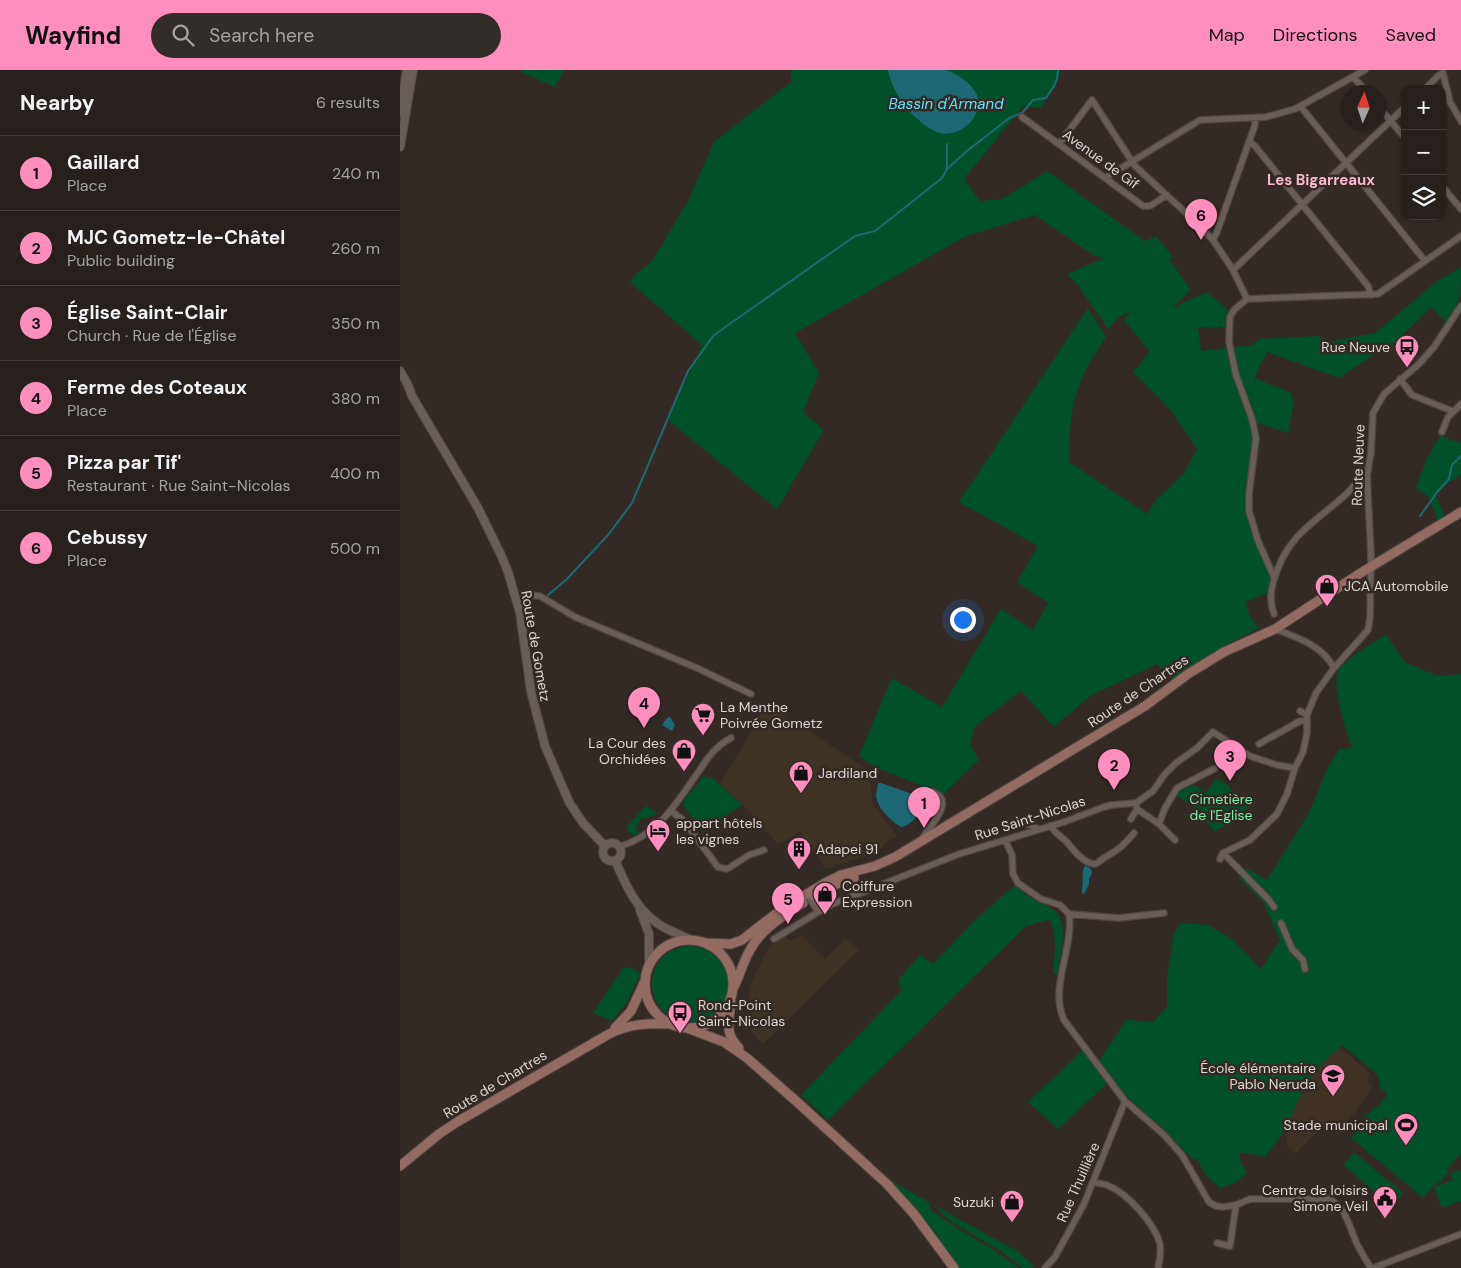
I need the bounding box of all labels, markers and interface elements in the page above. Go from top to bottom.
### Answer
search box [151,13,501,58]
text: Wayfind [25,20,121,51]
icon: search [169,21,197,49]
text: Search here [209,23,314,48]
text: Map [1209,23,1245,47]
text: Directions [1273,23,1358,47]
text: Saved [1386,23,1436,47]
north arrow [1341,85,1386,130]
map controls [1401,85,1446,220]
button: + [1401,85,1446,130]
text: Nearby [20,89,94,117]
text: 6 results [316,92,380,113]
water label: Bassin d'Armand [888,94,1004,114]
street label: Avenue de Gif [1059,125,1143,193]
button: − [1401,130,1446,175]
text: Gaillard [67,150,139,175]
text: 1 [33,163,39,184]
text: 240 m [332,163,380,184]
district label: Les Bigarreaux [1267,170,1375,190]
text: Place [67,175,107,196]
button: layers [1401,175,1446,220]
pin: 6 [1185,199,1217,240]
text: MJC Gometz-le-Châtel [67,225,285,250]
text: 2 [31,238,41,259]
text: 260 m [331,238,380,259]
text: Public building [67,250,175,271]
text: Église Saint-Clair [67,300,228,325]
text: 3 [31,313,41,334]
text: 350 m [331,313,380,334]
text: Church · Rue de l'Église [67,325,237,346]
bus stop icon: Rue Neuve [1394,334,1420,368]
place label: Rue Neuve [1321,338,1390,356]
text: Ferme des Coteaux [67,375,247,400]
text: 4 [31,388,41,409]
text: 380 m [331,388,380,409]
text: Place [67,400,107,421]
street label: Route Neuve [1348,424,1368,506]
text: Pizza par Tif' [67,450,181,475]
text: 5 [31,463,41,484]
text: 400 m [330,463,380,484]
text: Restaurant · Rue Saint-Nicolas [67,475,291,496]
text: Cebussy [67,525,148,550]
text: 6 [31,538,41,559]
text: 500 m [330,538,380,559]
text: Place [67,550,107,571]
shop icon: JCA Automobile [1314,573,1340,607]
place label: JCA Automobile [1344,577,1449,595]
street label: Route de Gometz [517,589,555,703]
your location [950,607,976,633]
street label: Route de Chartres [1084,651,1192,731]
pin: 4 [628,687,660,728]
place label: La Menthe Poivrée Gometz [720,698,822,732]
supermarket icon: La Menthe Poivrée Gometz [690,702,716,736]
place label: La Cour des Orchidées [588,734,666,768]
shop icon: La Cour des Orchidées [671,738,697,772]
pin: 3 [1214,740,1246,781]
pin: 2 [1098,749,1130,790]
shop icon: Jardiland [788,760,814,794]
place label: Jardiland [818,764,877,782]
pin: 1 [908,787,940,828]
park label: Cimetière de l'Eglise [1189,790,1253,824]
street label: Rue Saint-Nicolas [972,792,1088,844]
place label: appart hôtels les vignes [676,814,763,848]
hotel icon: appart hôtels les vignes [645,818,671,852]
building icon: Adapei 91 [786,836,812,870]
place label: Adapei 91 [816,840,878,858]
place label: Coiffure Expression [842,877,912,911]
shop icon: Coiffure Expression [812,881,838,915]
pin: 5 [772,883,804,924]
place label: Rond-Point Saint-Nicolas [698,996,785,1030]
bus stop icon: Rond-Point Saint-Nicolas [667,1000,693,1034]
street label: Route de Chartres [440,1046,550,1122]
place label: École élémentaire Pablo Neruda [1200,1059,1316,1093]
school or university icon: École élémentaire Pablo Neruda [1320,1063,1346,1097]
sports icon: Stade municipal [1393,1112,1419,1146]
place label: Stade municipal [1284,1116,1388,1134]
street label: Rue Thuillière [1052,1139,1104,1225]
place label: Centre de loisirs Simone Veil [1262,1181,1368,1215]
public building icon: Centre de loisirs Simone Veil [1372,1185,1398,1219]
shop icon: Suzuki [999,1189,1025,1223]
place label: Suzuki [953,1193,994,1211]

